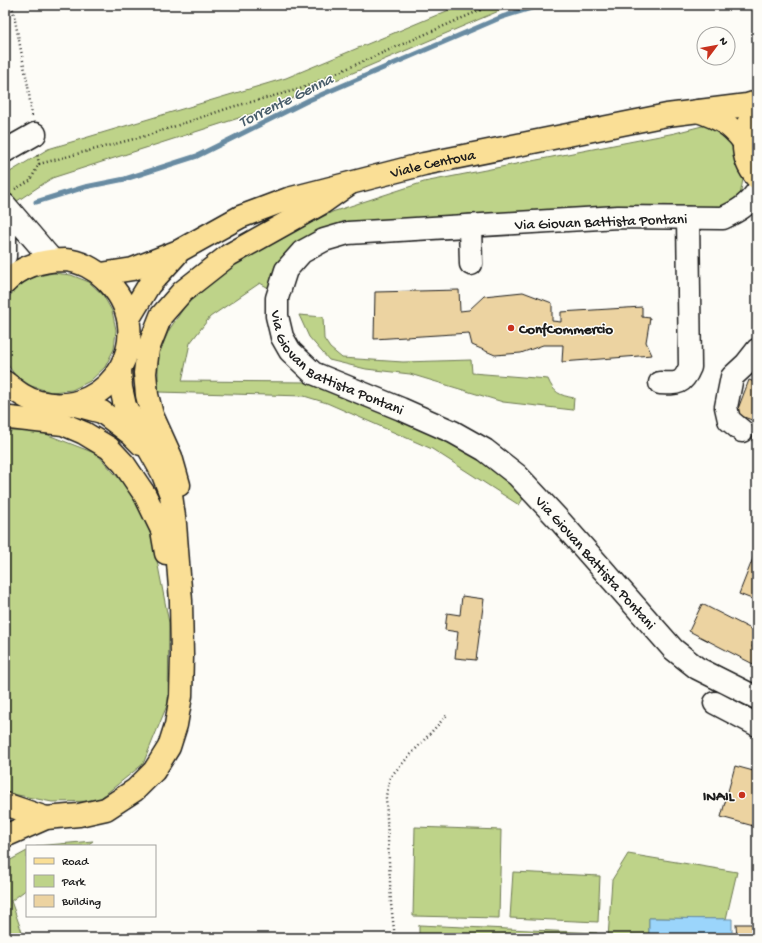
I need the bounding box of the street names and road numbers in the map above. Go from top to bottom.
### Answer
street label: Viale Centova [388,147,478,184]
street label: Via Giovan Battista Pontani [513,211,688,235]
street label: Via Giovan Battista Pontani [266,309,406,420]
street label: Via Giovan Battista Pontani [530,492,659,634]

